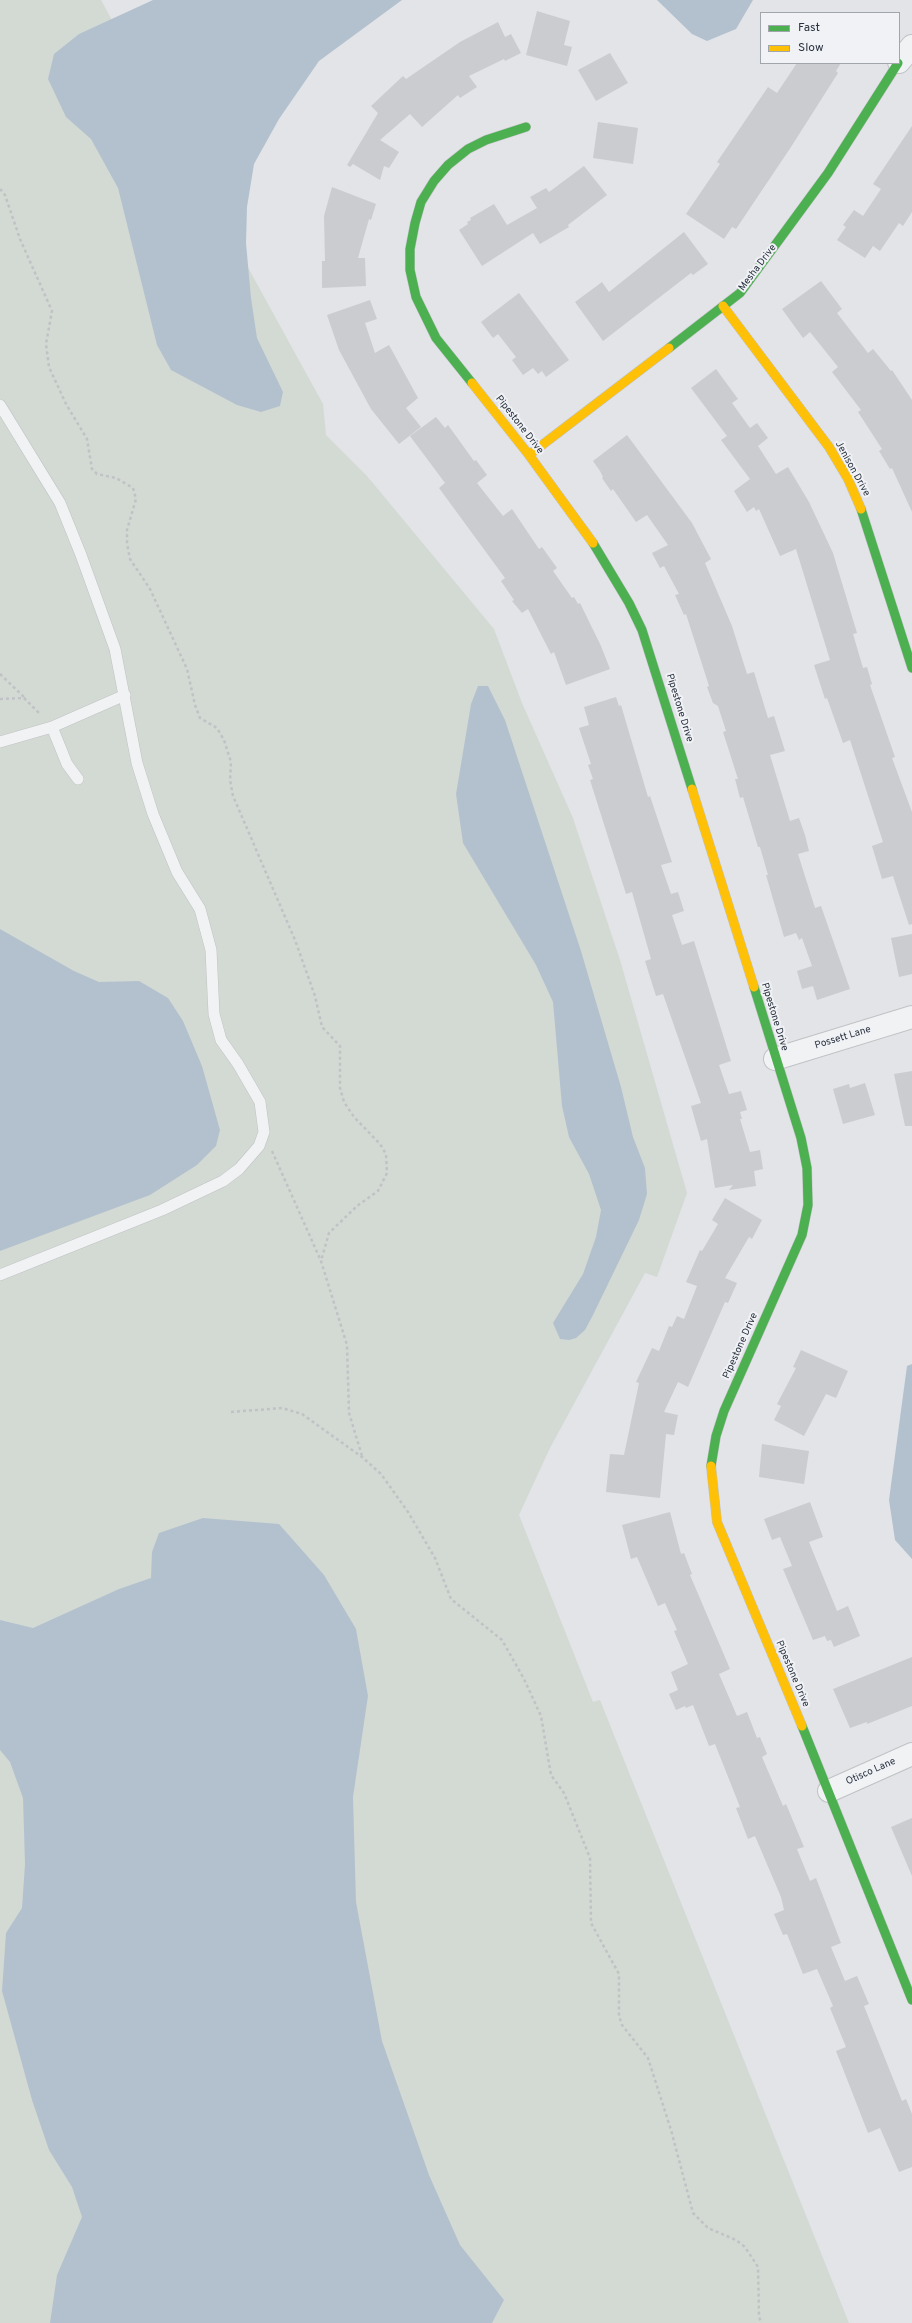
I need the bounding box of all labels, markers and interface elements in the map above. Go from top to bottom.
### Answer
legend [760,12,900,64]
text: Fast [798,20,820,36]
text: Slow [798,40,824,56]
street label: Mesha Drive [737,242,779,294]
street label: Pipestone Drive [492,393,546,457]
street label: Jenison Drive [832,439,872,499]
street label: Pipestone Drive [663,672,695,744]
street label: Pipestone Drive [758,981,790,1053]
street label: Possett Lane [813,1024,873,1052]
street label: Pipestone Drive [721,1311,761,1381]
street label: Pipestone Drive [773,1639,811,1709]
street label: Otisco Lane [844,1756,898,1788]

